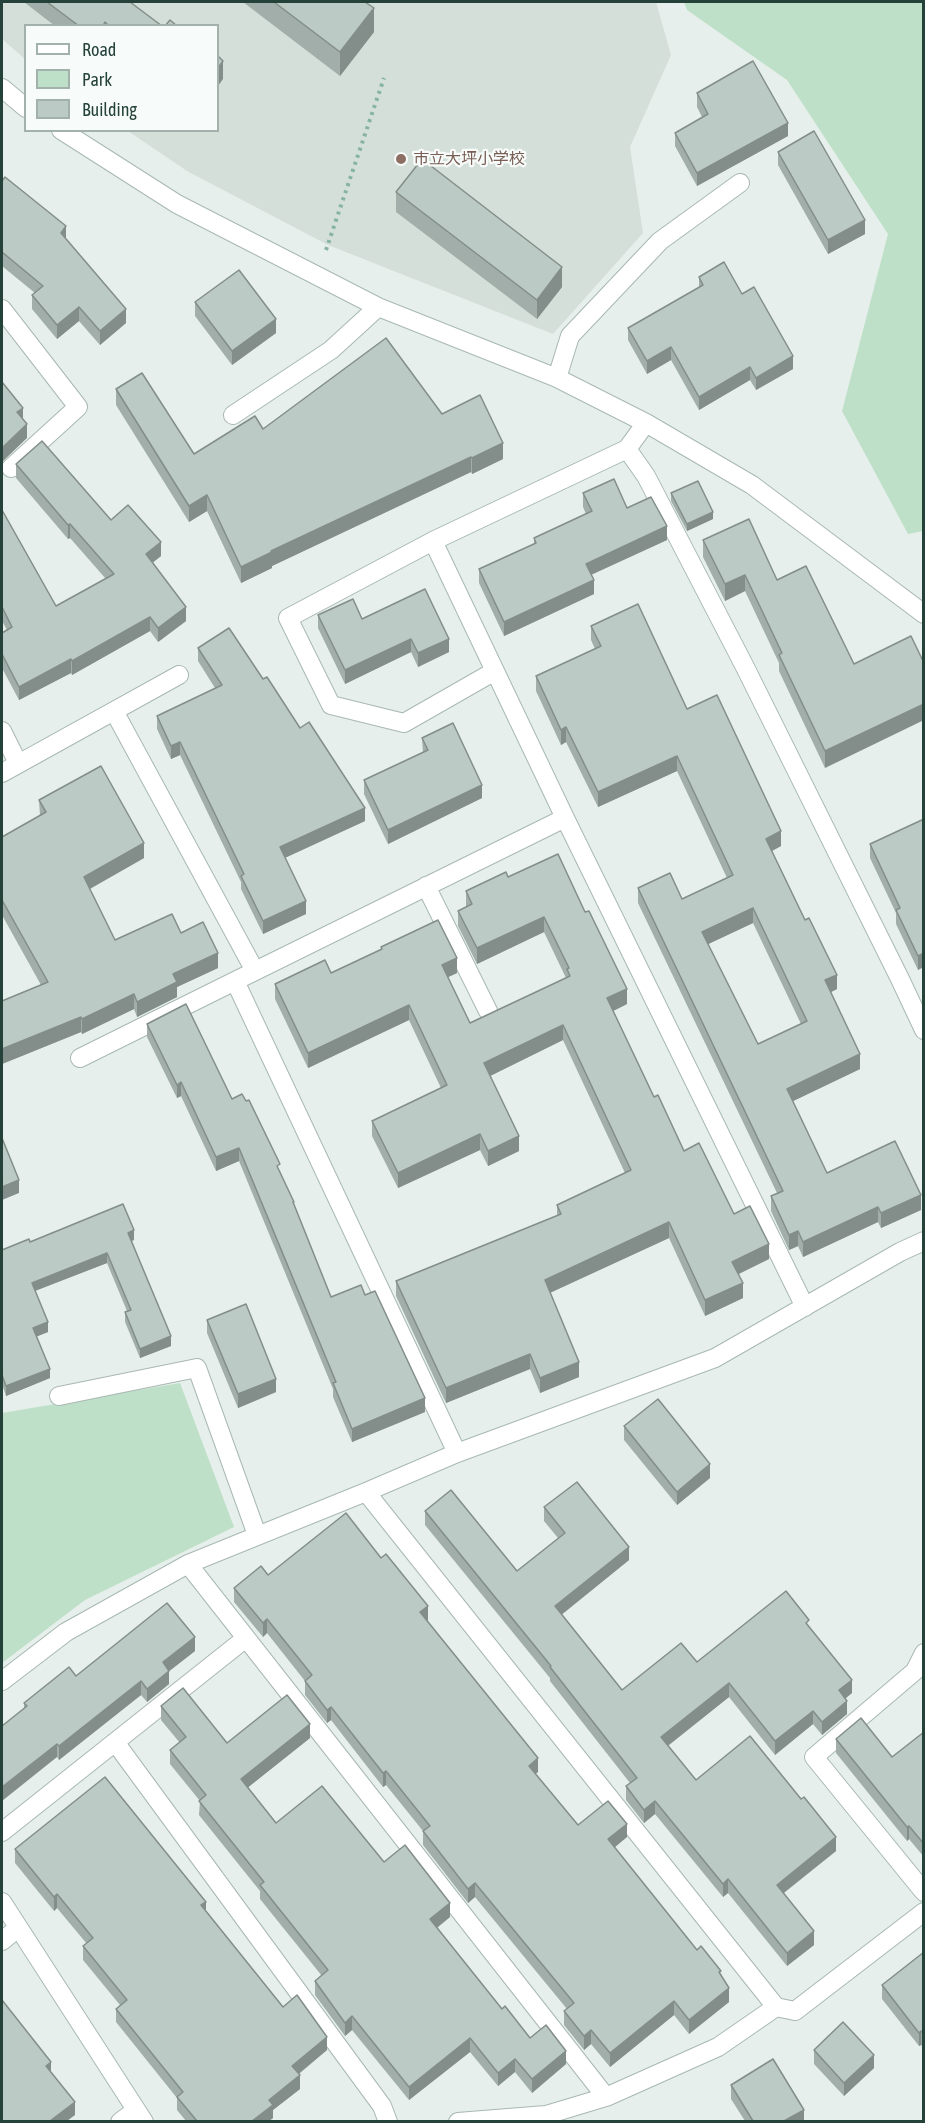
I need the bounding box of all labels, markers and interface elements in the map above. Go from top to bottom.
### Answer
legend [24,24,219,132]
text: Road [82,39,116,60]
text: Park [82,69,112,90]
text: Building [82,99,137,120]
place label: 市立大坪小学校 [413,149,525,169]
marker: 市立大坪小学校 [394,152,408,166]

